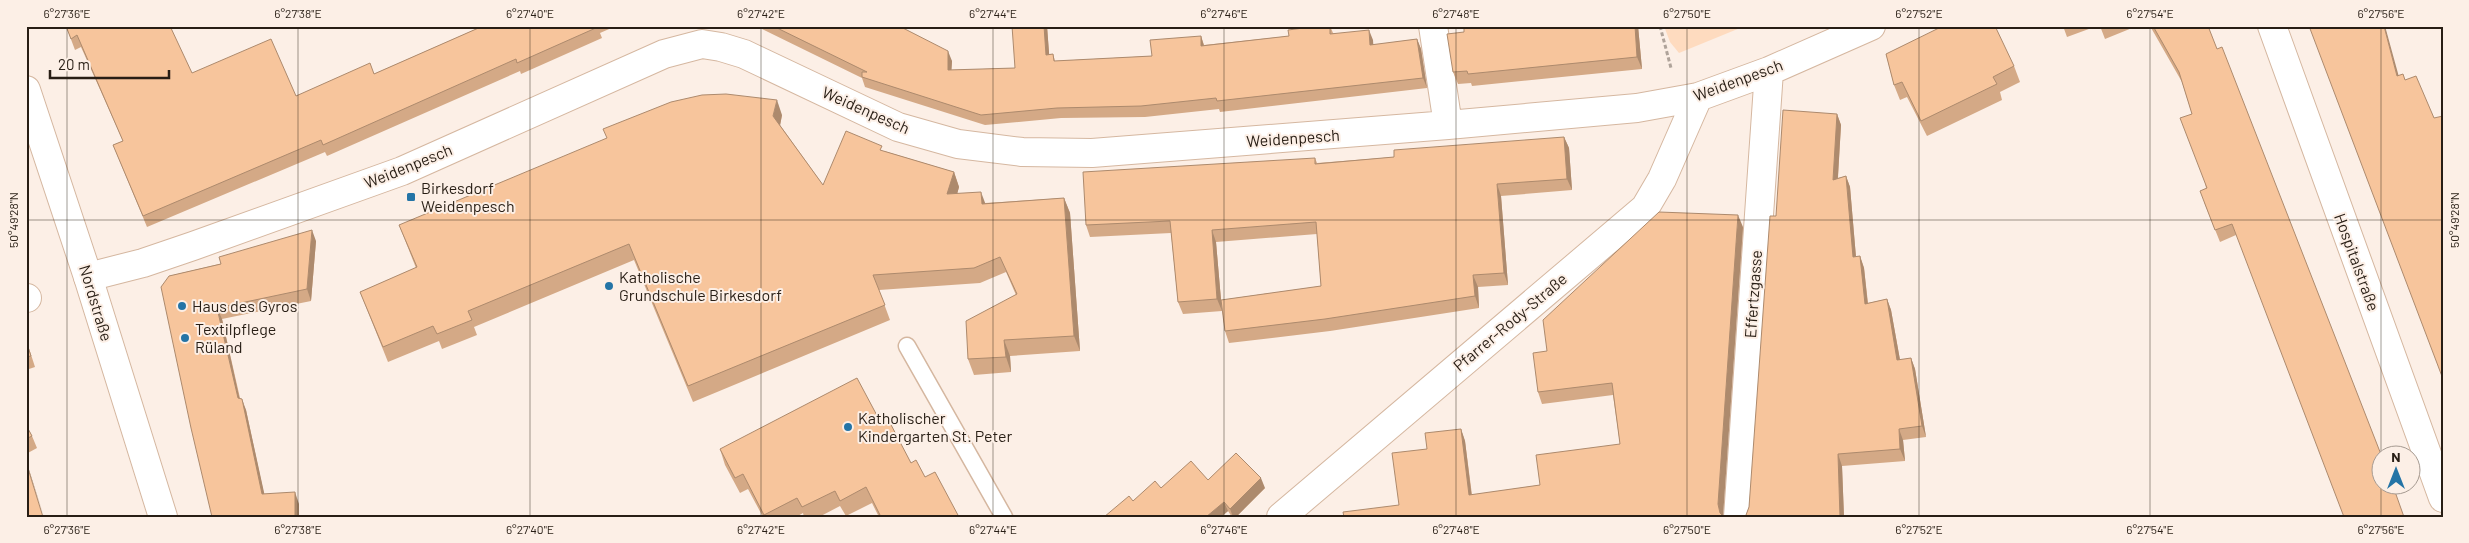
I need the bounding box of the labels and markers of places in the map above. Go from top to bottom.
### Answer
place label: Birkesdorf Weidenpesch [421,178,515,215]
marker: Birkesdorf Weidenpesch [405,191,417,203]
place label: Katholische Grundschule Birkesdorf [619,267,782,304]
marker: Katholische Grundschule Birkesdorf [603,280,615,292]
place label: Haus des Gyros [192,296,297,315]
marker: Haus des Gyros [176,300,188,312]
place label: Textilpflege Rüland [195,319,276,356]
marker: Textilpflege Rüland [179,332,191,344]
place label: Katholischer Kindergarten St. Peter [858,408,1013,445]
marker: Katholischer Kindergarten St. Peter [842,421,854,433]

